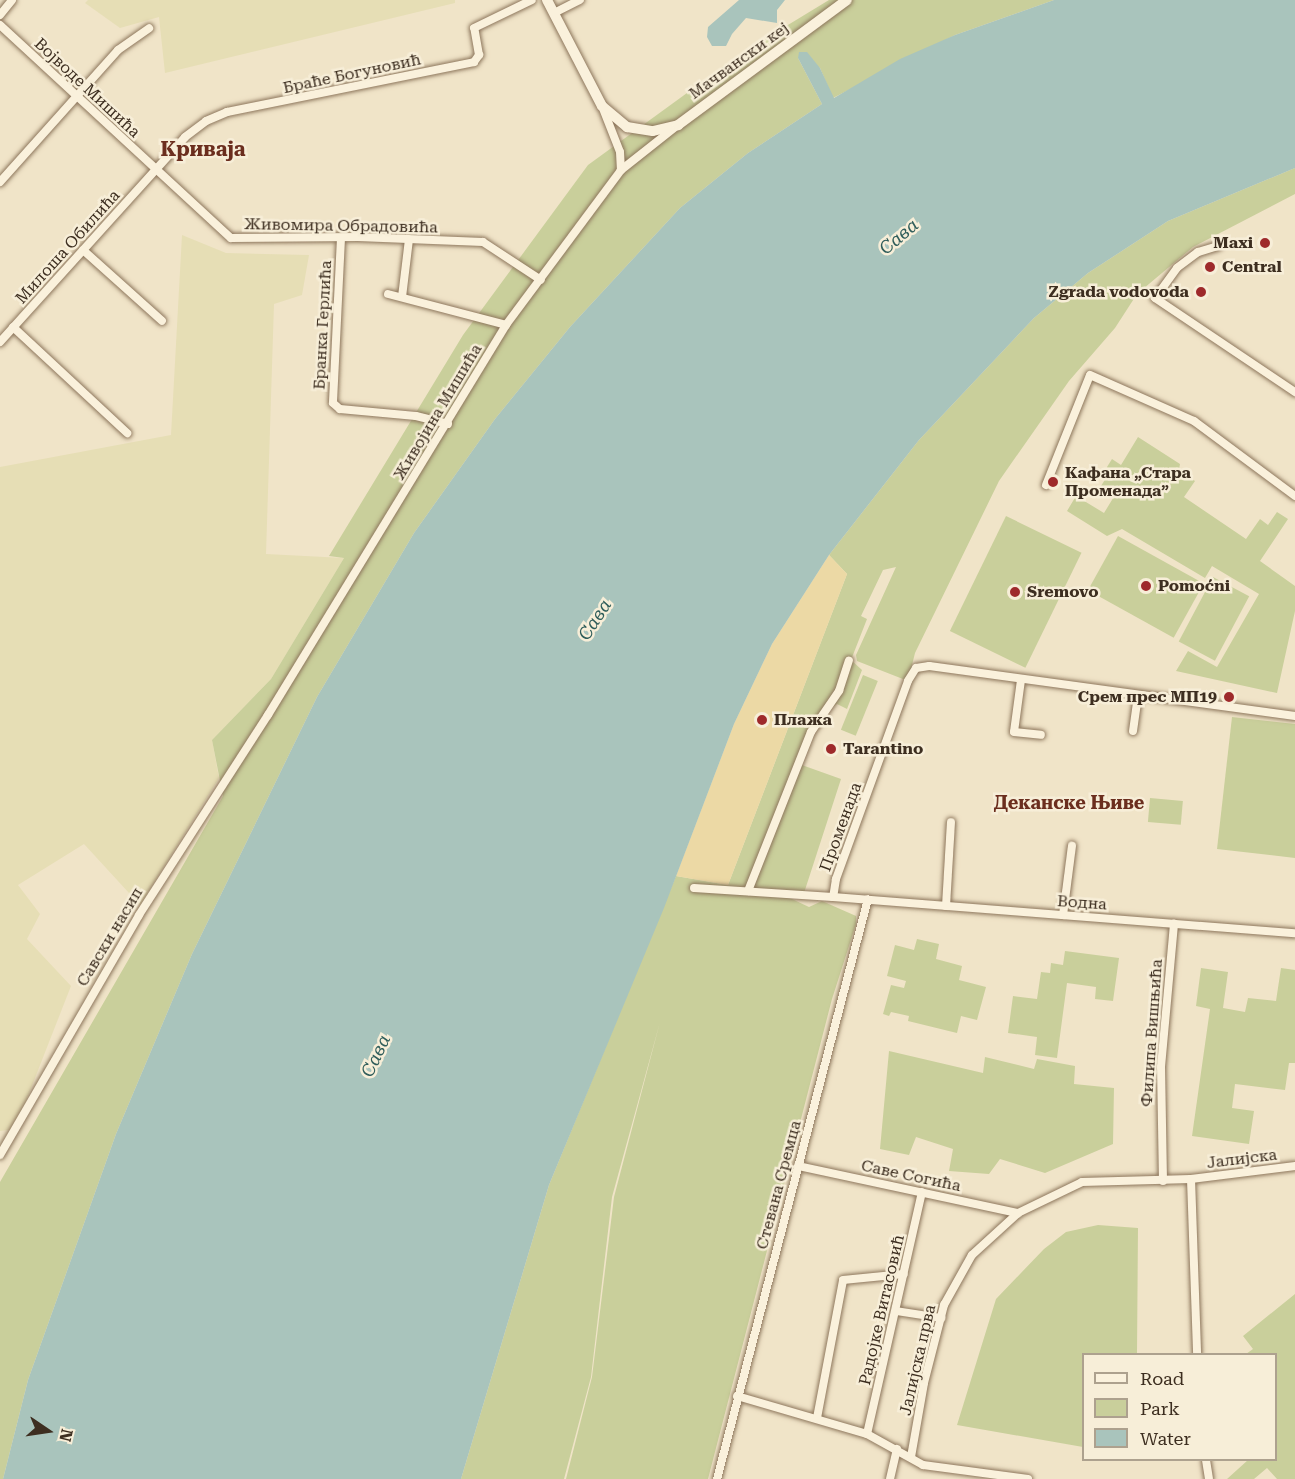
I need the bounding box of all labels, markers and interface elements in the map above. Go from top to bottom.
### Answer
street label: Мачвански кеј [685,18,793,104]
street label: Војводе Мишића [30,34,144,142]
street label: Браће Богуновић [281,50,423,98]
district label: Криваја [161,137,245,161]
street label: Милоша Обилића [12,186,124,308]
street label: Живомира Обрадовића [244,215,438,237]
water label: Сава [875,215,923,259]
place label: Maxi [1213,233,1253,253]
marker: Maxi [1258,236,1272,250]
place label: Central [1222,257,1282,277]
street label: Бранка Герлића [310,260,336,390]
marker: Central [1203,260,1217,274]
place label: Zgrada vodovoda [1049,282,1189,302]
marker: Zgrada vodovoda [1194,285,1208,299]
street label: Живојина Мишића [390,341,486,483]
place label: Кафана „Стара Променада” [1065,463,1191,501]
marker: Кафана „Стара Променада” [1046,475,1060,489]
place label: Pomoćni [1158,576,1230,596]
marker: Pomoćni [1139,579,1153,593]
place label: Sremovo [1027,582,1099,602]
marker: Sremovo [1008,585,1022,599]
water label: Сава [574,596,616,644]
place label: Срем прес МП19 [1078,687,1217,707]
marker: Срем прес МП19 [1222,690,1236,704]
place label: Плажа [774,710,832,730]
marker: Плажа [755,713,769,727]
place label: Tarantino [843,739,923,759]
marker: Tarantino [824,742,838,756]
street label: Променада [816,780,866,874]
district label: Деканске Њиве [994,792,1144,814]
street label: Савски насип [73,884,147,990]
street label: Водна [1057,892,1107,914]
street label: Филипа Вишњића [1137,959,1167,1107]
water label: Сава [357,1031,395,1081]
street label: Стевана Сремца [753,1118,805,1252]
street label: Јалијска [1206,1145,1278,1173]
street label: Саве Согића [859,1156,963,1196]
street label: Радојке Витасовић [855,1233,909,1387]
street label: Јалијска прва [896,1303,940,1417]
legend [1082,1353,1277,1461]
text: Road [1140,1368,1184,1389]
text: Park [1140,1398,1180,1419]
north arrow [18,1401,78,1461]
text: N [55,1427,77,1443]
text: Water [1140,1428,1191,1449]

